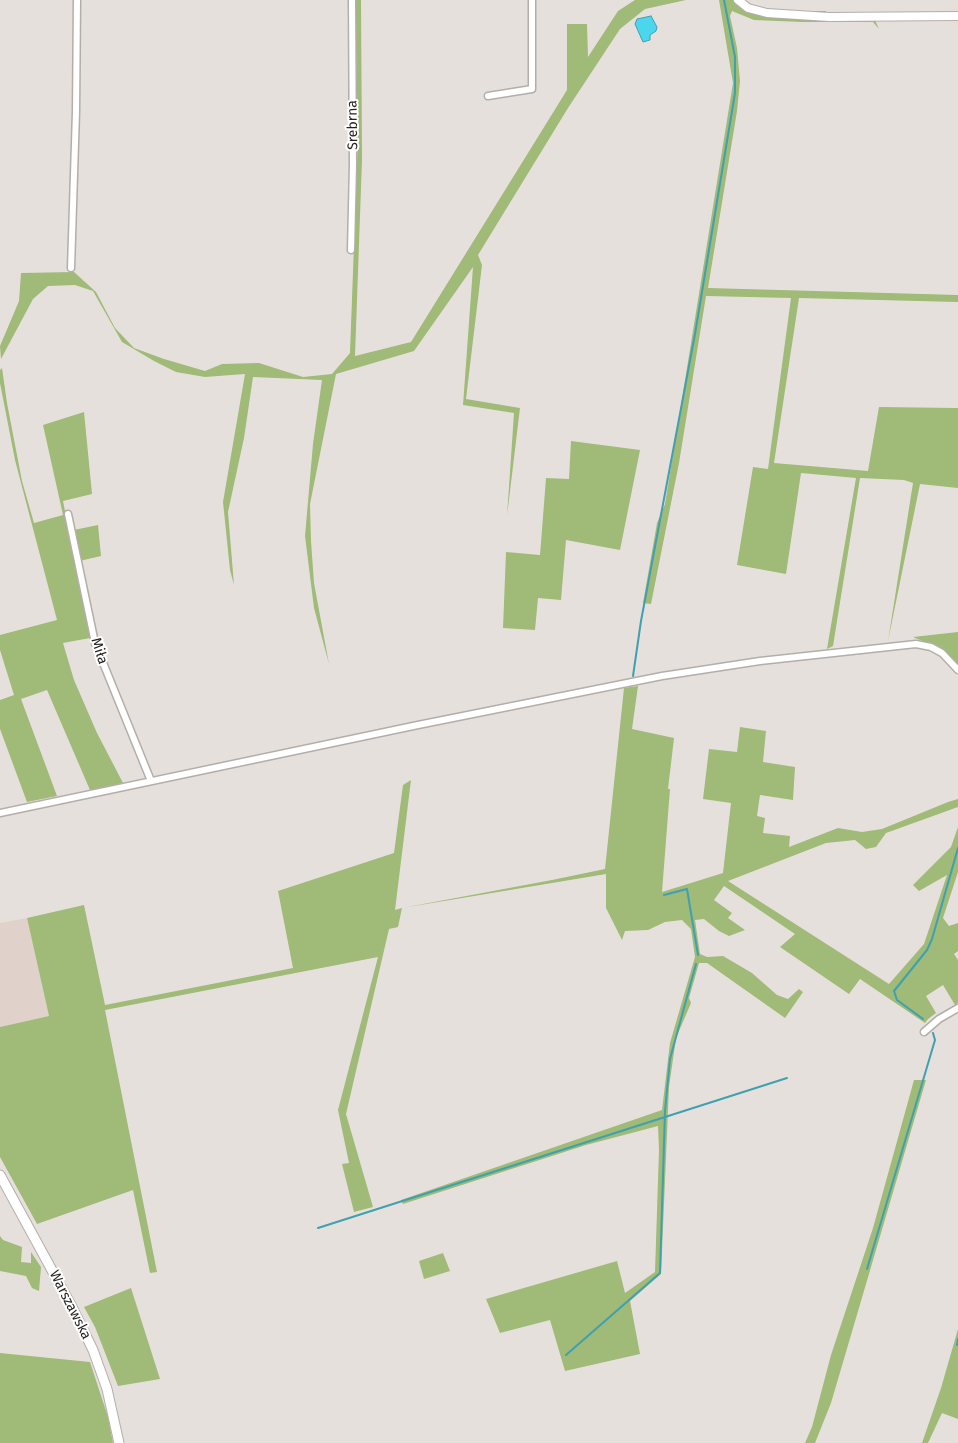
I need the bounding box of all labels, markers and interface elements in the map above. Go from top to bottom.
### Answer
street label: Srebrna [344,100,362,150]
street label: Miła [87,636,111,666]
street label: Warszawska [45,1268,95,1342]

